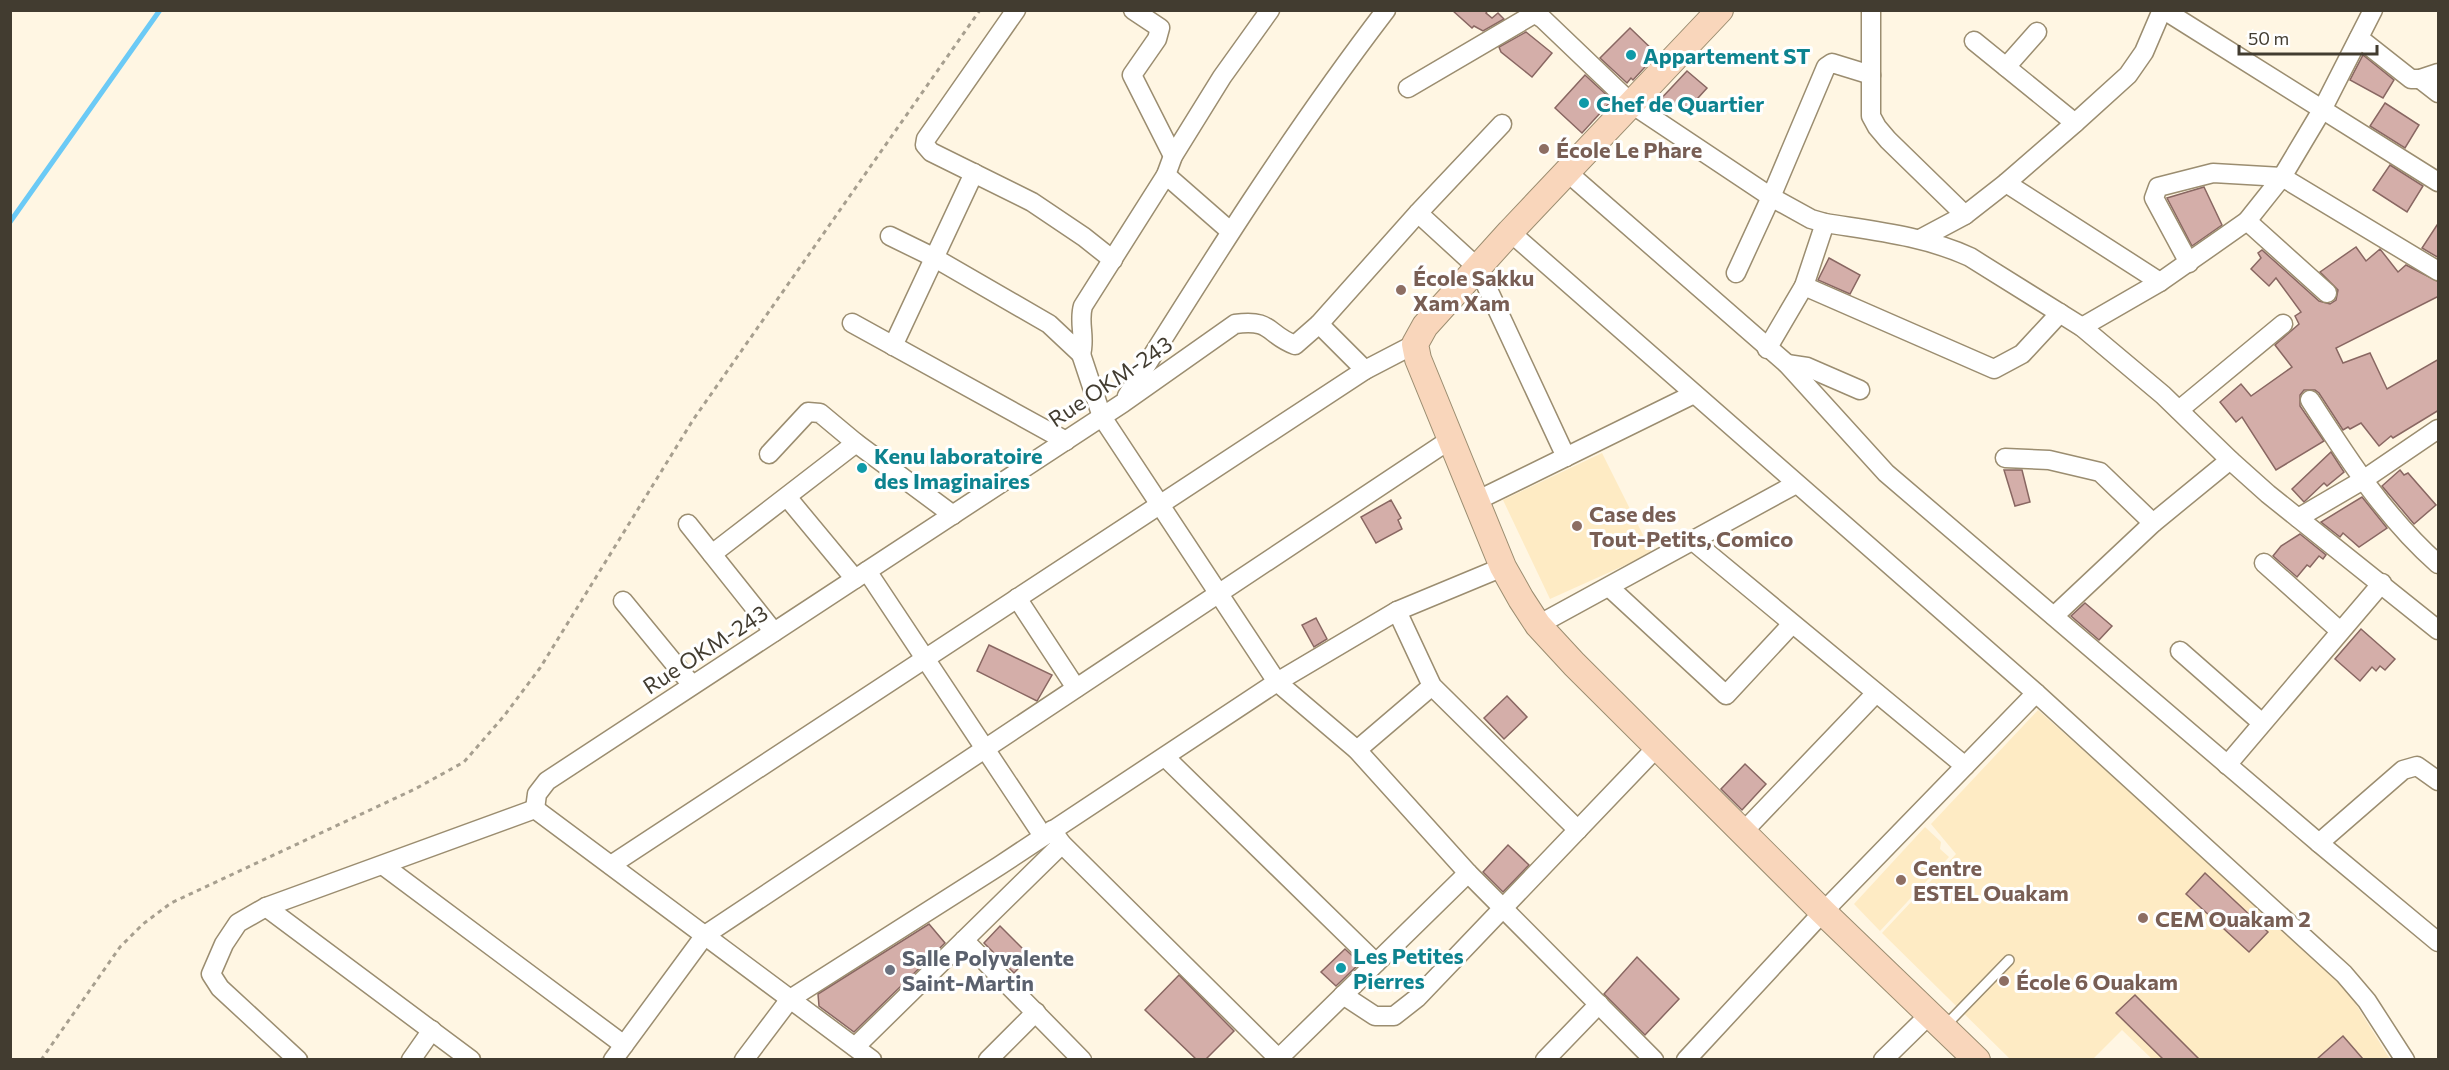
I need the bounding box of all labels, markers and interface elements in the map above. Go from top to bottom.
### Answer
scale bar [2239,18,2377,56]
text: 50 m [2248,27,2289,49]
place label: Appartement ST [1643,42,1810,69]
marker: Appartement ST [1624,48,1638,62]
place label: Chef de Quartier [1596,90,1764,117]
marker: Chef de Quartier [1577,96,1591,110]
place label: École Le Phare [1556,136,1702,163]
marker: École Le Phare [1537,142,1551,156]
place label: École Sakku Xam Xam [1413,264,1534,316]
marker: École Sakku Xam Xam [1394,283,1408,297]
street label: Rue OKM-243 [1043,330,1177,432]
place label: Kenu laboratoire des Imaginaires [874,442,1043,494]
marker: Kenu laboratoire des Imaginaires [855,461,869,475]
place label: Case des Tout-Petits, Comico [1589,500,1793,552]
marker: Case des Tout-Petits, Comico [1570,519,1584,533]
street label: Rue OKM-243 [638,599,772,699]
place label: Centre ESTEL Ouakam [1913,854,2069,906]
marker: Centre ESTEL Ouakam [1894,873,1908,887]
place label: CEM Ouakam 2 [2155,905,2311,932]
marker: CEM Ouakam 2 [2136,911,2150,925]
place label: Les Petites Pierres [1353,942,1464,994]
place label: Salle Polyvalente Saint-Martin [902,944,1074,996]
marker: Les Petites Pierres [1334,961,1348,975]
marker: Salle Polyvalente Saint-Martin [883,963,897,977]
place label: École 6 Ouakam [2016,968,2178,995]
marker: École 6 Ouakam [1997,974,2011,988]

